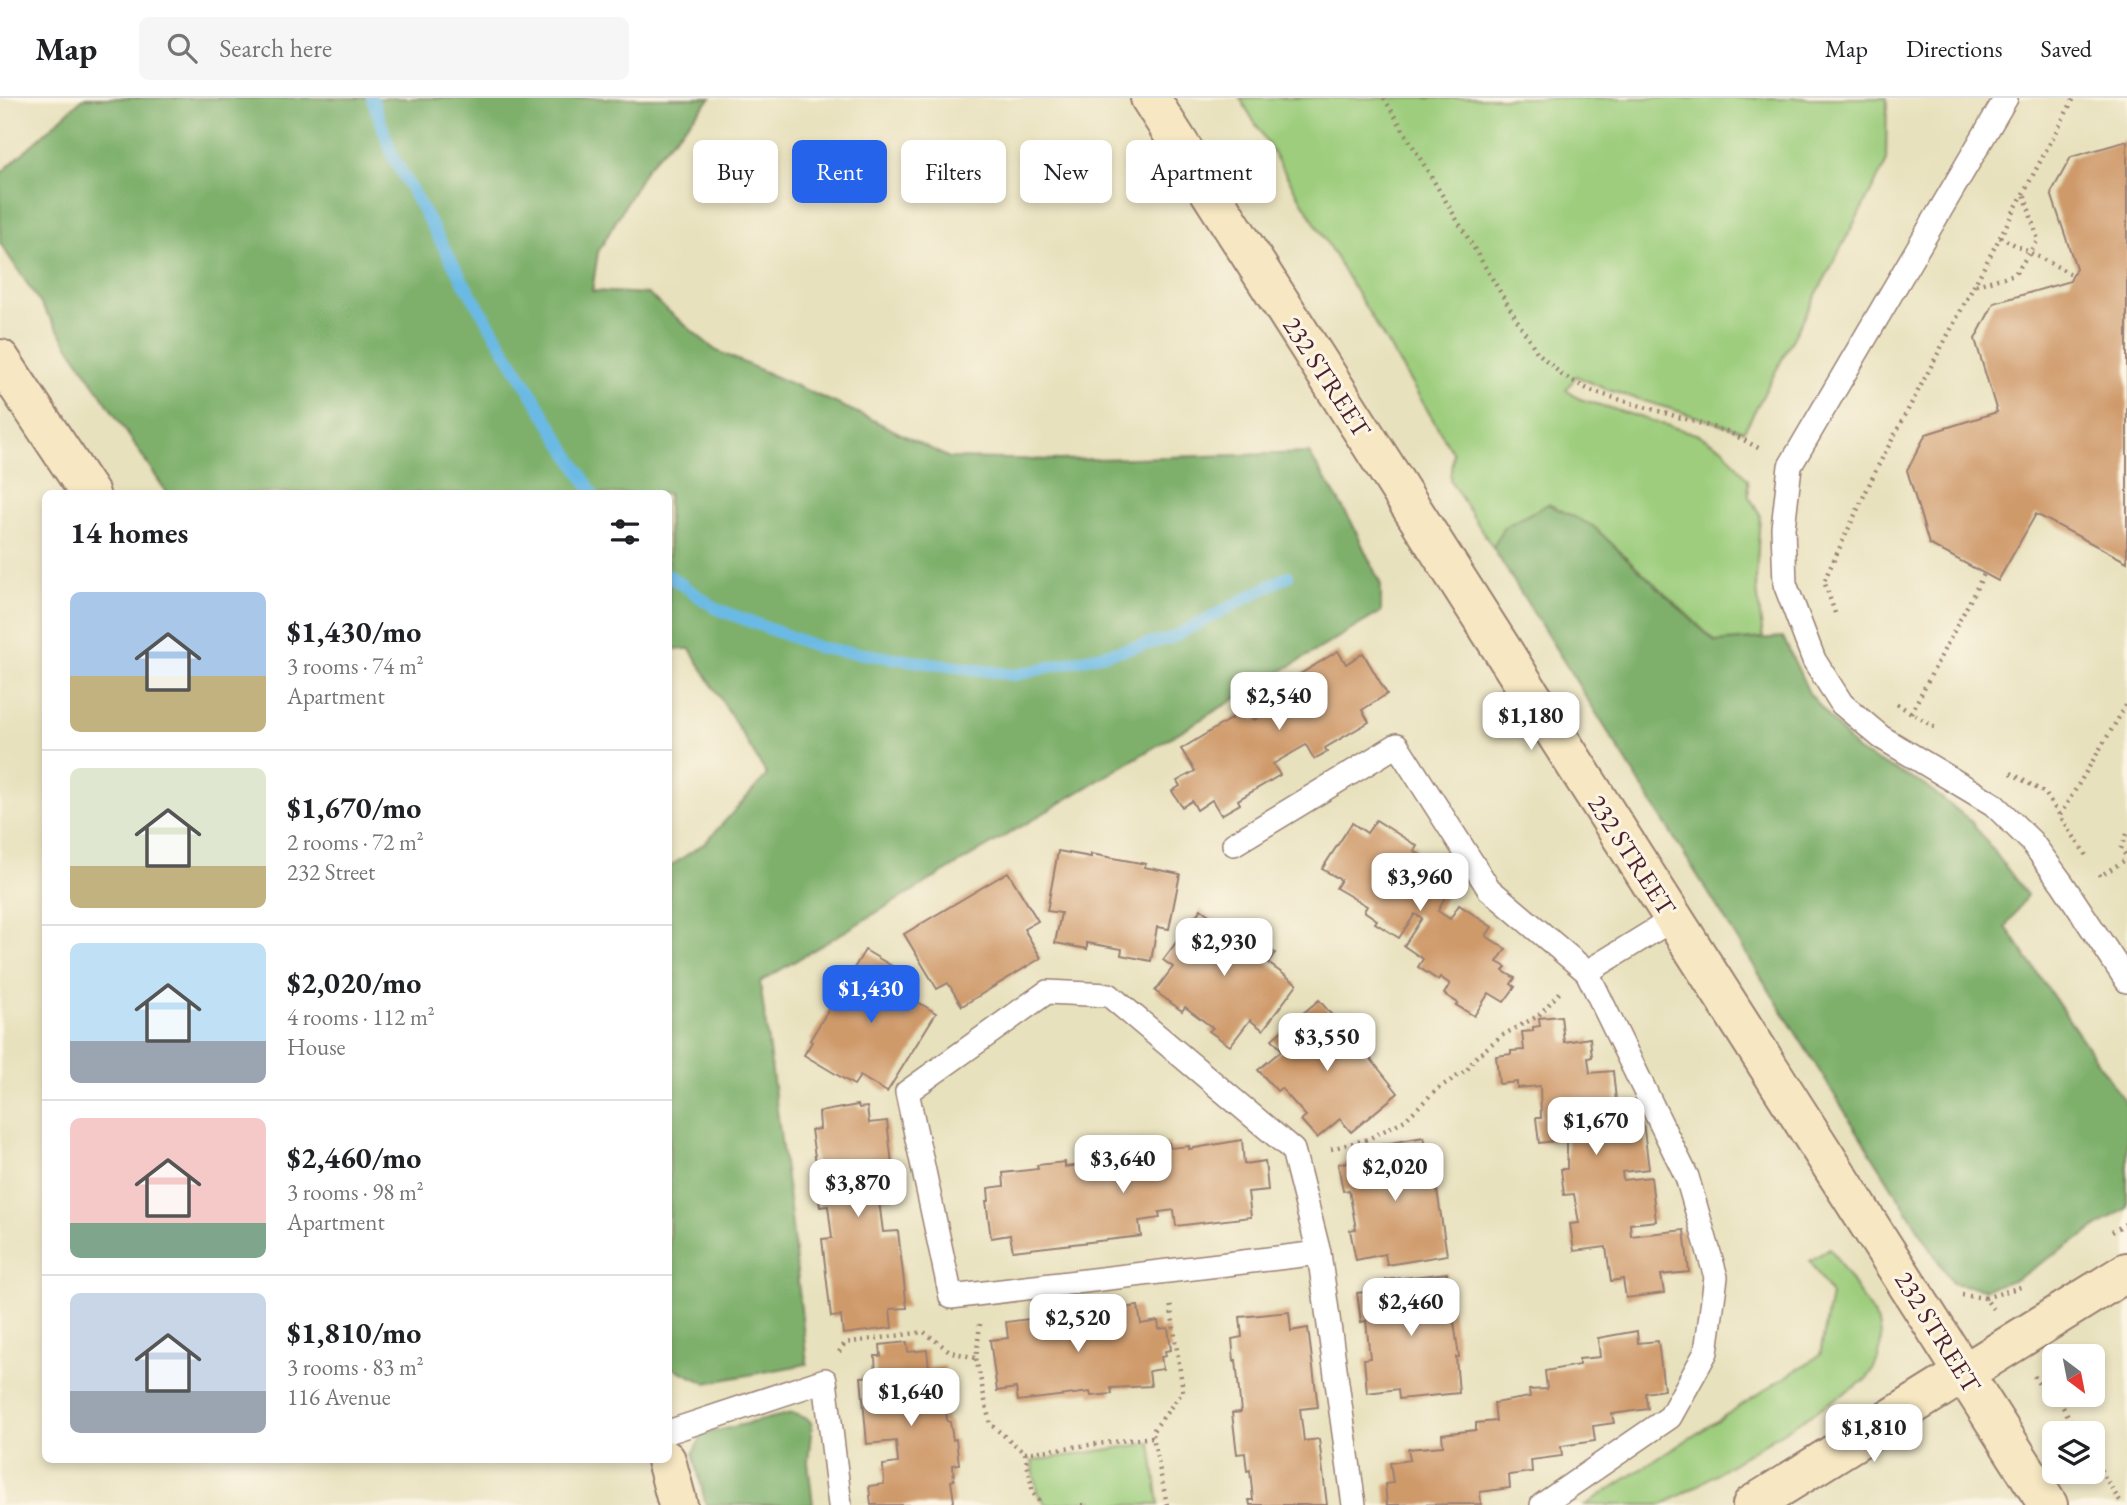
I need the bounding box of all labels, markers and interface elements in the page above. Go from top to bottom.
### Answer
search box [139,17,629,80]
text: Map [35,27,97,70]
icon: search [163,29,201,67]
text: Search here [219,31,332,65]
text: Map [1825,33,1868,64]
text: Directions [1906,33,2003,64]
text: Saved [2041,33,2092,64]
chip: Buy [693,140,778,203]
chip: Rent [792,140,887,203]
chip: Filters [901,140,1006,203]
chip: New [1020,140,1112,203]
chip: Apartment [1126,140,1276,203]
street label: 232 STREET [1275,310,1379,444]
text: 14 homes [70,513,188,552]
icon: filters [606,513,644,551]
text: $1,430/mo [287,612,421,651]
icon: home [126,620,210,704]
text: 3 rooms · 74 m² [287,651,424,681]
pin: $2,540 [1222,672,1336,732]
text: $2,540 [1247,680,1311,710]
text: Apartment [287,681,385,711]
pin: $1,180 [1474,692,1588,752]
text: $1,180 [1499,700,1563,730]
text: $1,670/mo [287,788,421,827]
street label: 232 STREET [1580,788,1684,922]
icon: home [126,796,210,880]
text: 2 rooms · 72 m² [287,827,424,857]
pin: $3,960 [1363,854,1477,913]
text: 232 Street [287,857,375,887]
text: $3,960 [1388,861,1452,891]
pin: $2,930 [1167,918,1281,978]
text: $2,930 [1192,926,1256,956]
text: $2,020/mo [287,963,421,1002]
pin: $1,430 [814,965,928,1025]
icon: home [126,971,210,1055]
text: $1,430 [839,973,903,1003]
text: 4 rooms · 112 m² [287,1002,435,1032]
pin: $3,550 [1270,1014,1384,1073]
text: $3,550 [1295,1021,1359,1051]
text: House [287,1032,346,1062]
pin: $1,670 [1539,1098,1653,1157]
text: $1,670 [1564,1105,1628,1135]
pin: $3,640 [1066,1136,1180,1195]
text: $2,460/mo [287,1138,421,1177]
text: $3,640 [1091,1143,1155,1173]
pin: $2,020 [1338,1144,1452,1203]
icon: home [126,1146,210,1230]
text: $2,020 [1363,1151,1427,1181]
pin: $3,870 [801,1160,915,1219]
text: $3,870 [826,1167,890,1197]
text: 3 rooms · 98 m² [287,1177,424,1207]
text: Apartment [287,1207,385,1237]
street label: 232 STREET [1887,1265,1989,1400]
pin: $2,460 [1354,1278,1468,1338]
text: $2,460 [1379,1286,1443,1316]
pin: $2,520 [1021,1294,1135,1354]
text: $2,520 [1046,1302,1110,1332]
text: $1,810/mo [287,1313,421,1352]
icon: home [126,1321,210,1405]
north arrow [2042,1344,2105,1407]
map controls [2042,1344,2105,1484]
text: 3 rooms · 83 m² [287,1352,424,1382]
pin: $1,640 [854,1368,968,1428]
text: $1,640 [879,1376,943,1406]
text: 116 Avenue [287,1382,391,1412]
pin: $1,810 [1817,1404,1931,1464]
text: $1,810 [1842,1412,1906,1442]
button: layers [2042,1421,2105,1484]

